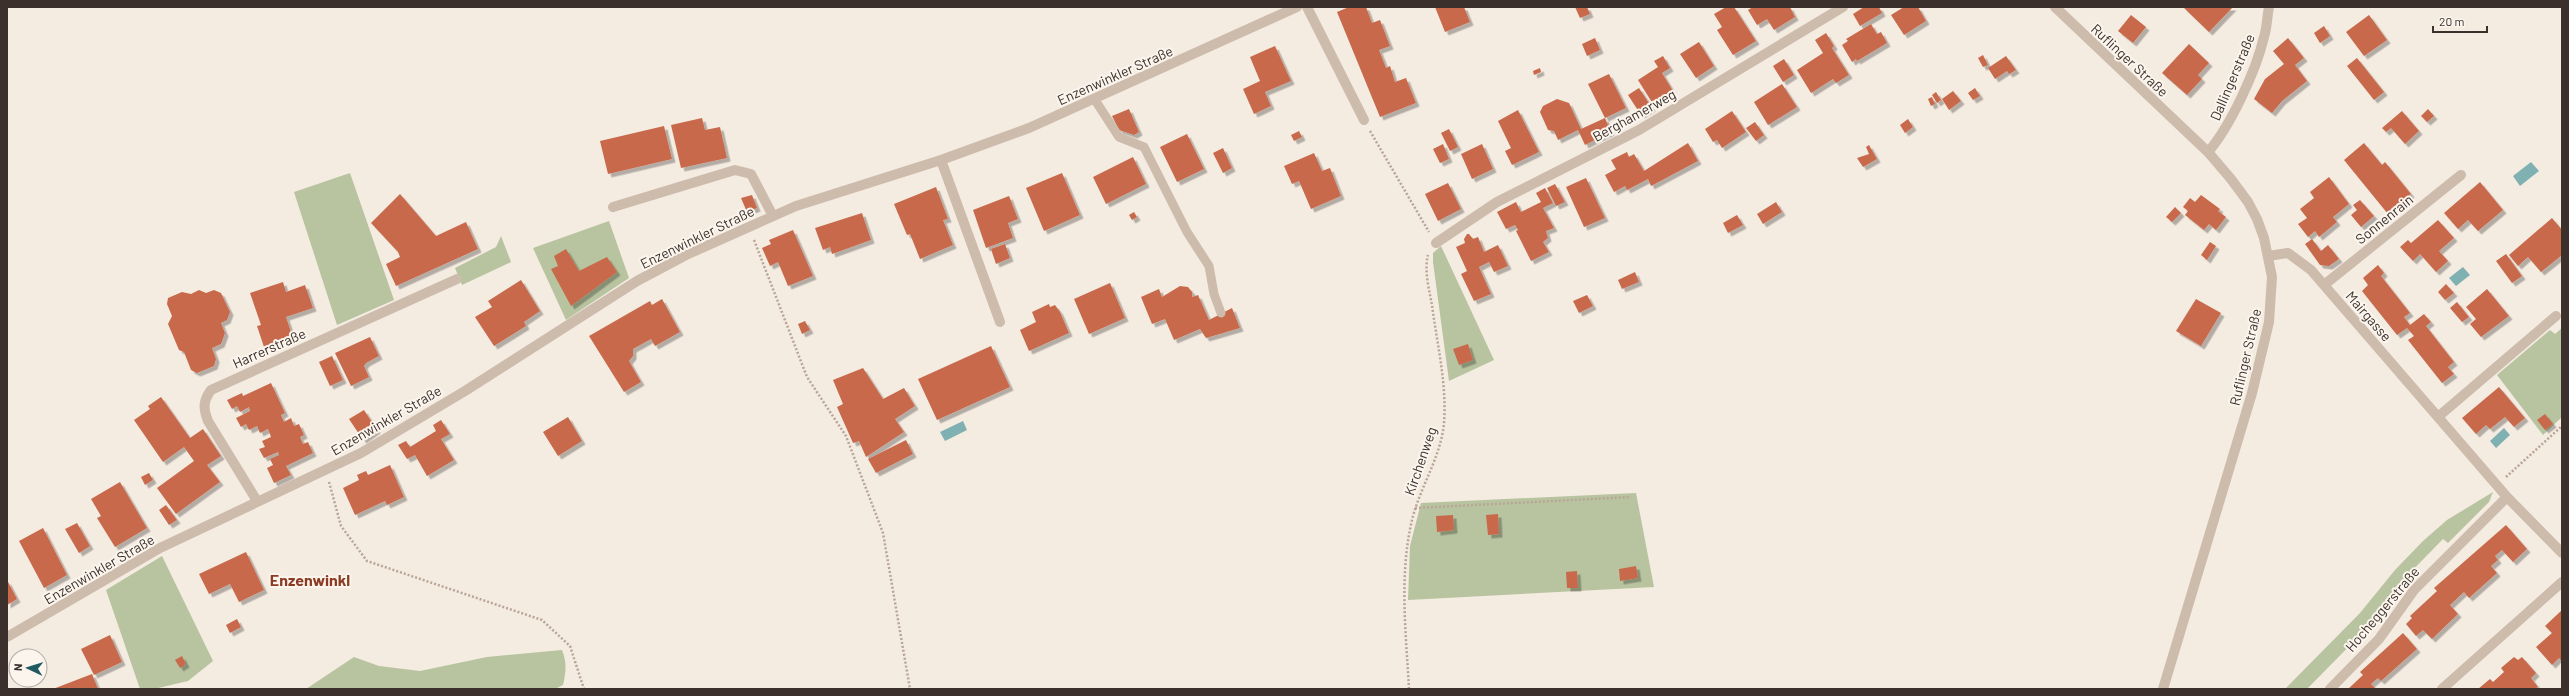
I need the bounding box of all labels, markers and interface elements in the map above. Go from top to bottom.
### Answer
scale bar [2433,8,2487,34]
text: 20 m [2439,14,2465,28]
street label: Ruflinger Straße [2088,20,2172,100]
street label: Dallingerstraße [2206,31,2258,123]
street label: Enzenwinkler Straße [1055,42,1175,108]
street label: Berghamerweg [1589,85,1679,145]
street label: Sonnenrain [2352,191,2416,247]
street label: Enzenwinkler Straße [637,202,757,272]
street label: Mairgasse [2343,287,2395,345]
street label: Ruflinger Straße [2226,307,2264,407]
street label: Harrerstraße [230,324,308,372]
street label: Enzenwinkler Straße [328,381,444,459]
street label: Kirchenweg [1400,424,1440,498]
street label: Enzenwinkler Straße [41,530,157,608]
street label: Hocheggerstraße [2341,563,2423,655]
district label: Enzenwinkl [270,570,350,589]
north arrow [8,648,48,688]
text: N [11,663,24,671]

